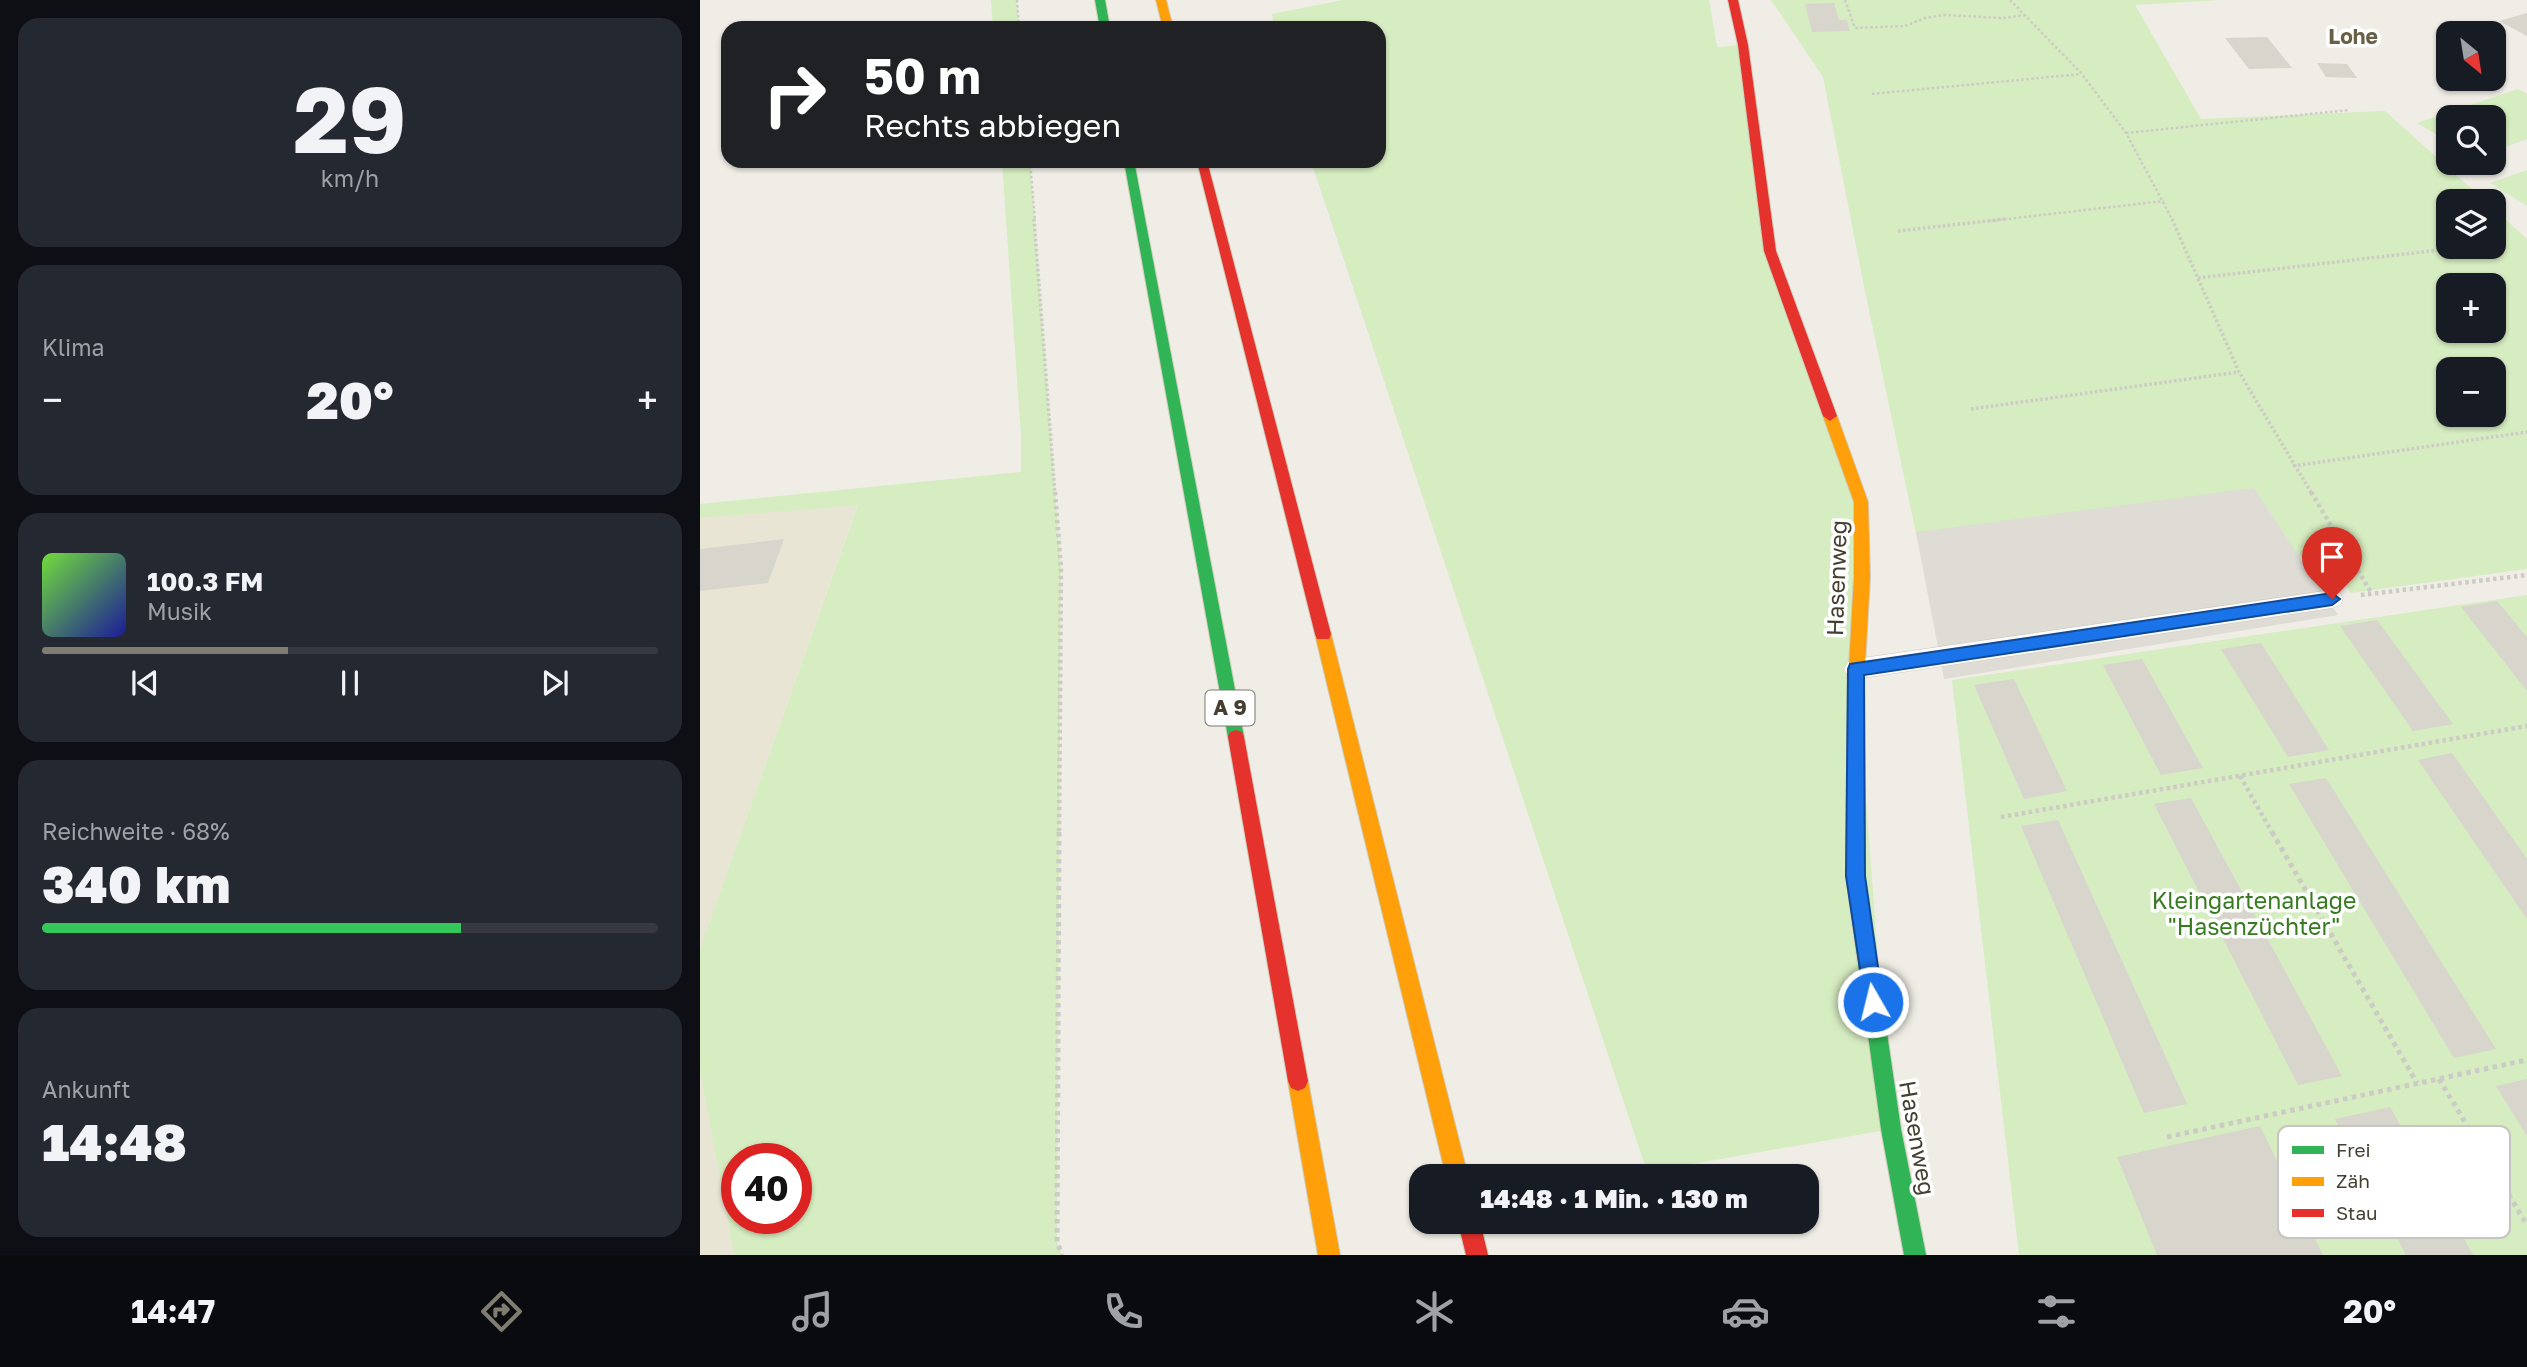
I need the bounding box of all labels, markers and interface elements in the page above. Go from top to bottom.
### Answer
north arrow [2436,21,2506,91]
map controls [2436,21,2506,427]
district label: Lohe [2328,23,2378,49]
text: 50 m [864,46,981,105]
icon: right [749,49,840,140]
text: 29 [293,64,407,173]
button: search [2436,105,2506,175]
text: Rechts abbiegen [864,106,1121,144]
text: km/h [321,164,379,192]
button: layers [2436,189,2506,259]
button: + [2436,273,2506,343]
text: Klima [42,333,105,361]
button: − [2436,357,2506,427]
text: 20° [307,368,393,430]
text: − [42,377,63,422]
text: + [637,377,658,422]
street label: Hasenweg [1820,520,1852,636]
pin [2302,527,2362,599]
icon: arrive [2313,538,2351,576]
text: 100.3 FM [147,566,263,597]
text: Musik [147,597,212,625]
icon: previous [126,664,164,702]
icon: pause [331,664,369,702]
icon: next [536,664,574,702]
road number: A 9 [1205,690,1254,726]
text: Reichweite · 68% [42,817,229,845]
text: 340 km [42,852,230,914]
park label: Kleingartenanlage "Hasenzüchter" [2152,886,2356,940]
position arrow [1836,965,1910,1039]
text: Ankunft [42,1075,130,1103]
street label: Hasenweg [1894,1078,1942,1197]
text: 14:48 [42,1110,187,1172]
legend [2278,1126,2510,1238]
text: Frei [2336,1138,2371,1161]
speed limit sign: 40 [721,1143,812,1234]
text: Zäh [2336,1169,2370,1192]
text: 14:48 · 1 Min. · 130 m [1480,1183,1748,1214]
text: Stau [2336,1201,2378,1224]
icon: directions [477,1287,526,1336]
icon: music [788,1287,837,1336]
icon: phone [1099,1287,1148,1336]
icon: climate [1410,1287,1459,1336]
icon: car [1721,1287,1770,1336]
icon: filters [2032,1287,2081,1336]
text: 14:47 [131,1292,215,1330]
text: 20° [2343,1292,2396,1330]

